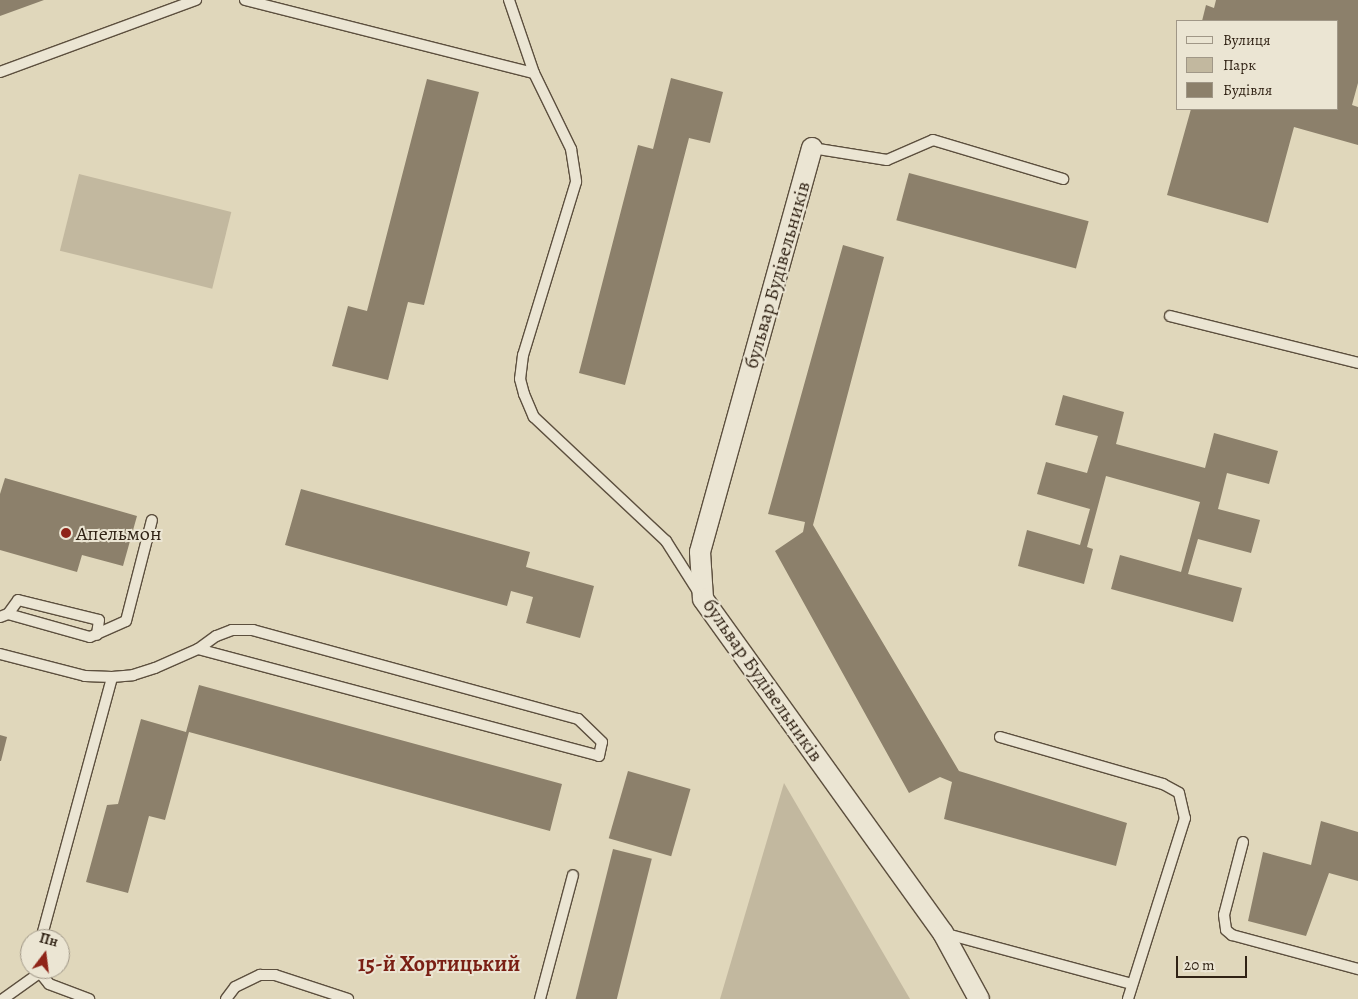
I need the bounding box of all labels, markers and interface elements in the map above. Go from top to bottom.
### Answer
legend [1176,20,1338,110]
text: Вулиця [1223,30,1270,50]
text: Парк [1223,55,1256,75]
text: Будівля [1223,80,1272,100]
street label: бульвар Будівельників [739,179,815,371]
place label: Апельмон [76,521,162,545]
marker: Апельмон [60,527,72,539]
street label: бульвар Будівельників [698,594,828,766]
text: Пн [37,928,60,952]
north arrow [20,929,70,979]
scale bar [1178,946,1249,978]
district label: 15-й Хортицький [358,952,520,978]
text: 20 m [1184,955,1215,975]

